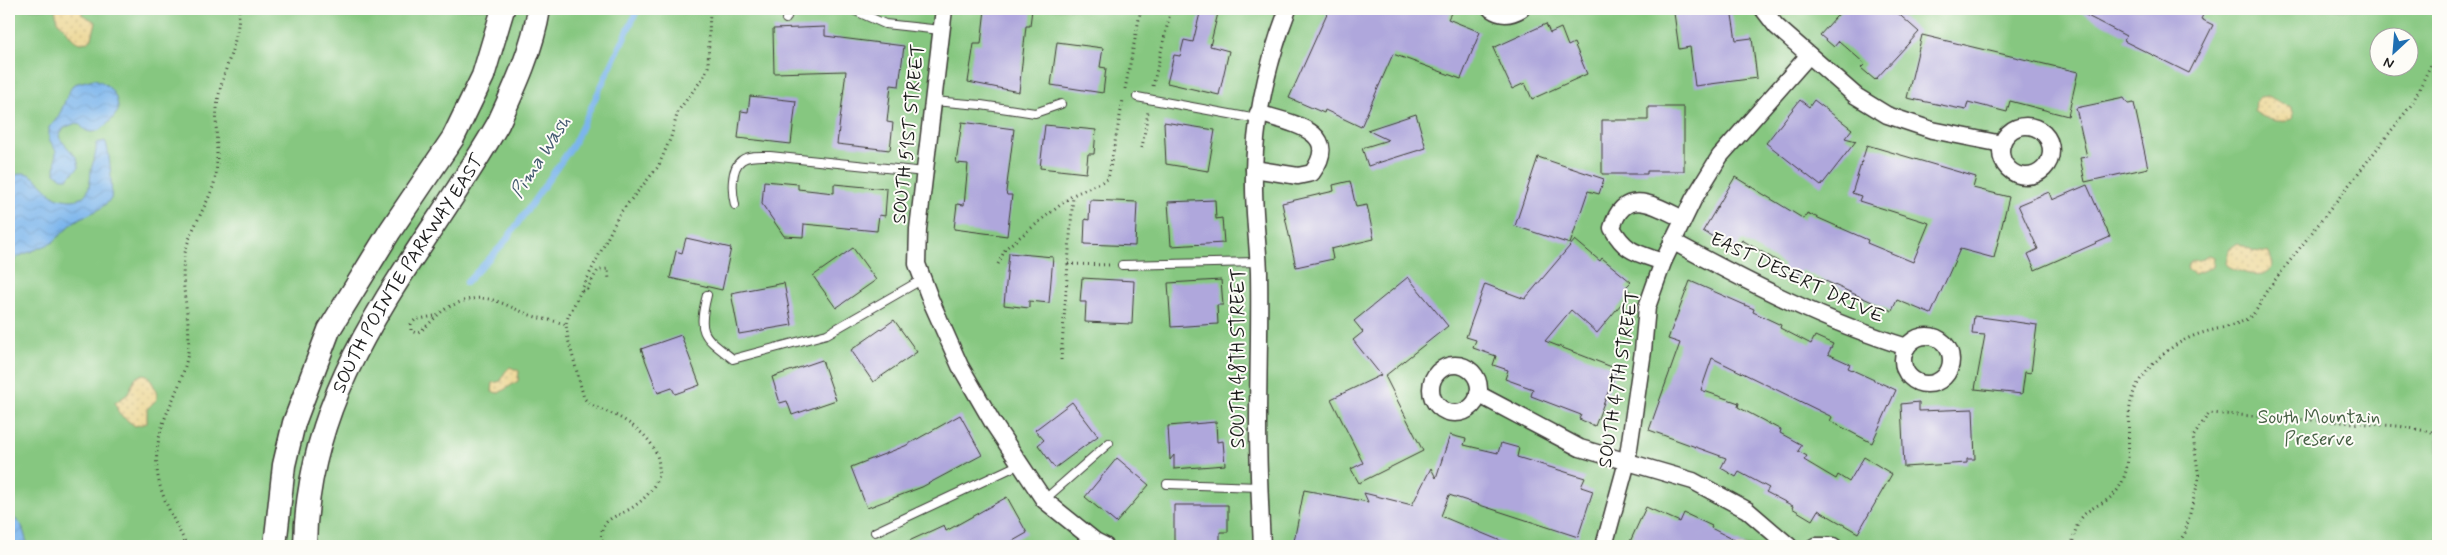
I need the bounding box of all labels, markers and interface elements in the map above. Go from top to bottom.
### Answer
north arrow [2370,28,2420,78]
street label: SOUTH 51ST STREET [887,43,931,225]
text: N [2381,53,2397,73]
water label: Pima Wash [504,110,578,204]
street label: SOUTH POINTE PARKWAY EAST [326,149,490,397]
street label: EAST DESERT DRIVE [1706,227,1888,329]
street label: SOUTH 48TH STREET [1226,268,1251,448]
street label: SOUTH 47TH STREET [1593,288,1645,470]
park label: South Mountain Preserve [2258,405,2380,452]

